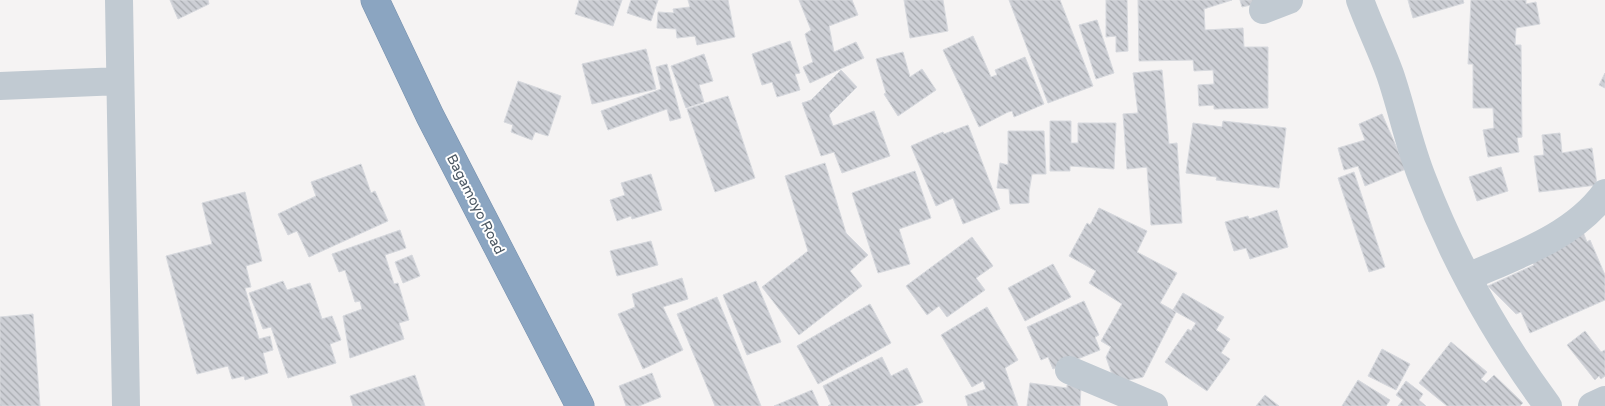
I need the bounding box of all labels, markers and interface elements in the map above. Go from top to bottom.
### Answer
street label: Bagamoyo Road [443,151,508,257]

